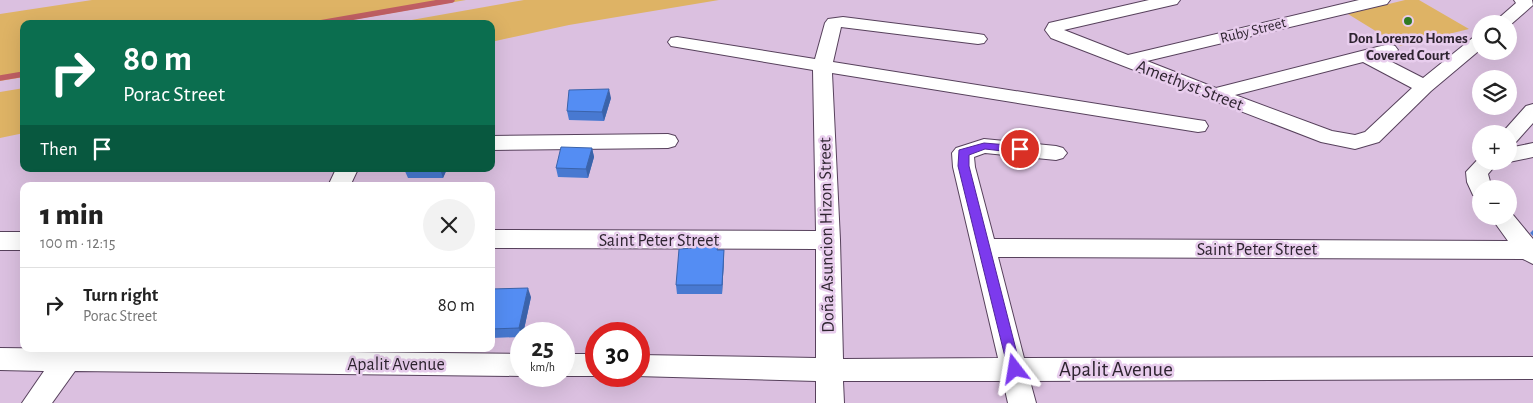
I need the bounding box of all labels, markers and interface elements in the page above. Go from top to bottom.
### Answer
street label: Ruby Street [1219,15,1288,46]
marker: Don Lorenzo Homes Covered Court [1402,15,1414,27]
map controls [1472,15,1517,225]
button: search [1472,15,1517,60]
place label: Don Lorenzo Homes Covered Court [1348,31,1468,63]
icon: right [40,40,105,105]
text: 80 m [123,42,192,77]
street label: Amethyst Street [1134,57,1246,115]
button: layers [1472,70,1517,115]
text: Porac Street [123,83,225,105]
button: + [1472,125,1517,170]
pin [999,128,1041,170]
icon: arrive [88,135,116,163]
icon: arrive [1006,135,1034,163]
street label: Doña Asuncion Hizon Street [816,137,838,333]
text: Then [40,140,78,159]
button: − [1472,180,1517,225]
button: close [423,199,475,251]
text: 1 min [40,200,104,230]
street label: Saint Peter Street [599,232,720,250]
text: 100 m · 12:15 [40,235,115,251]
street label: Saint Peter Street [1197,241,1318,259]
text: Turn right [83,286,158,305]
icon: right [40,291,68,319]
text: 80 m [438,296,475,315]
text: Porac Street [83,308,157,324]
speed limit sign: 30 [585,322,650,387]
text: 25 [531,336,554,361]
position arrow [988,342,1040,394]
street label: Apalit Avenue [347,356,445,374]
street label: Apalit Avenue [1059,359,1173,380]
text: km/h [530,361,555,373]

